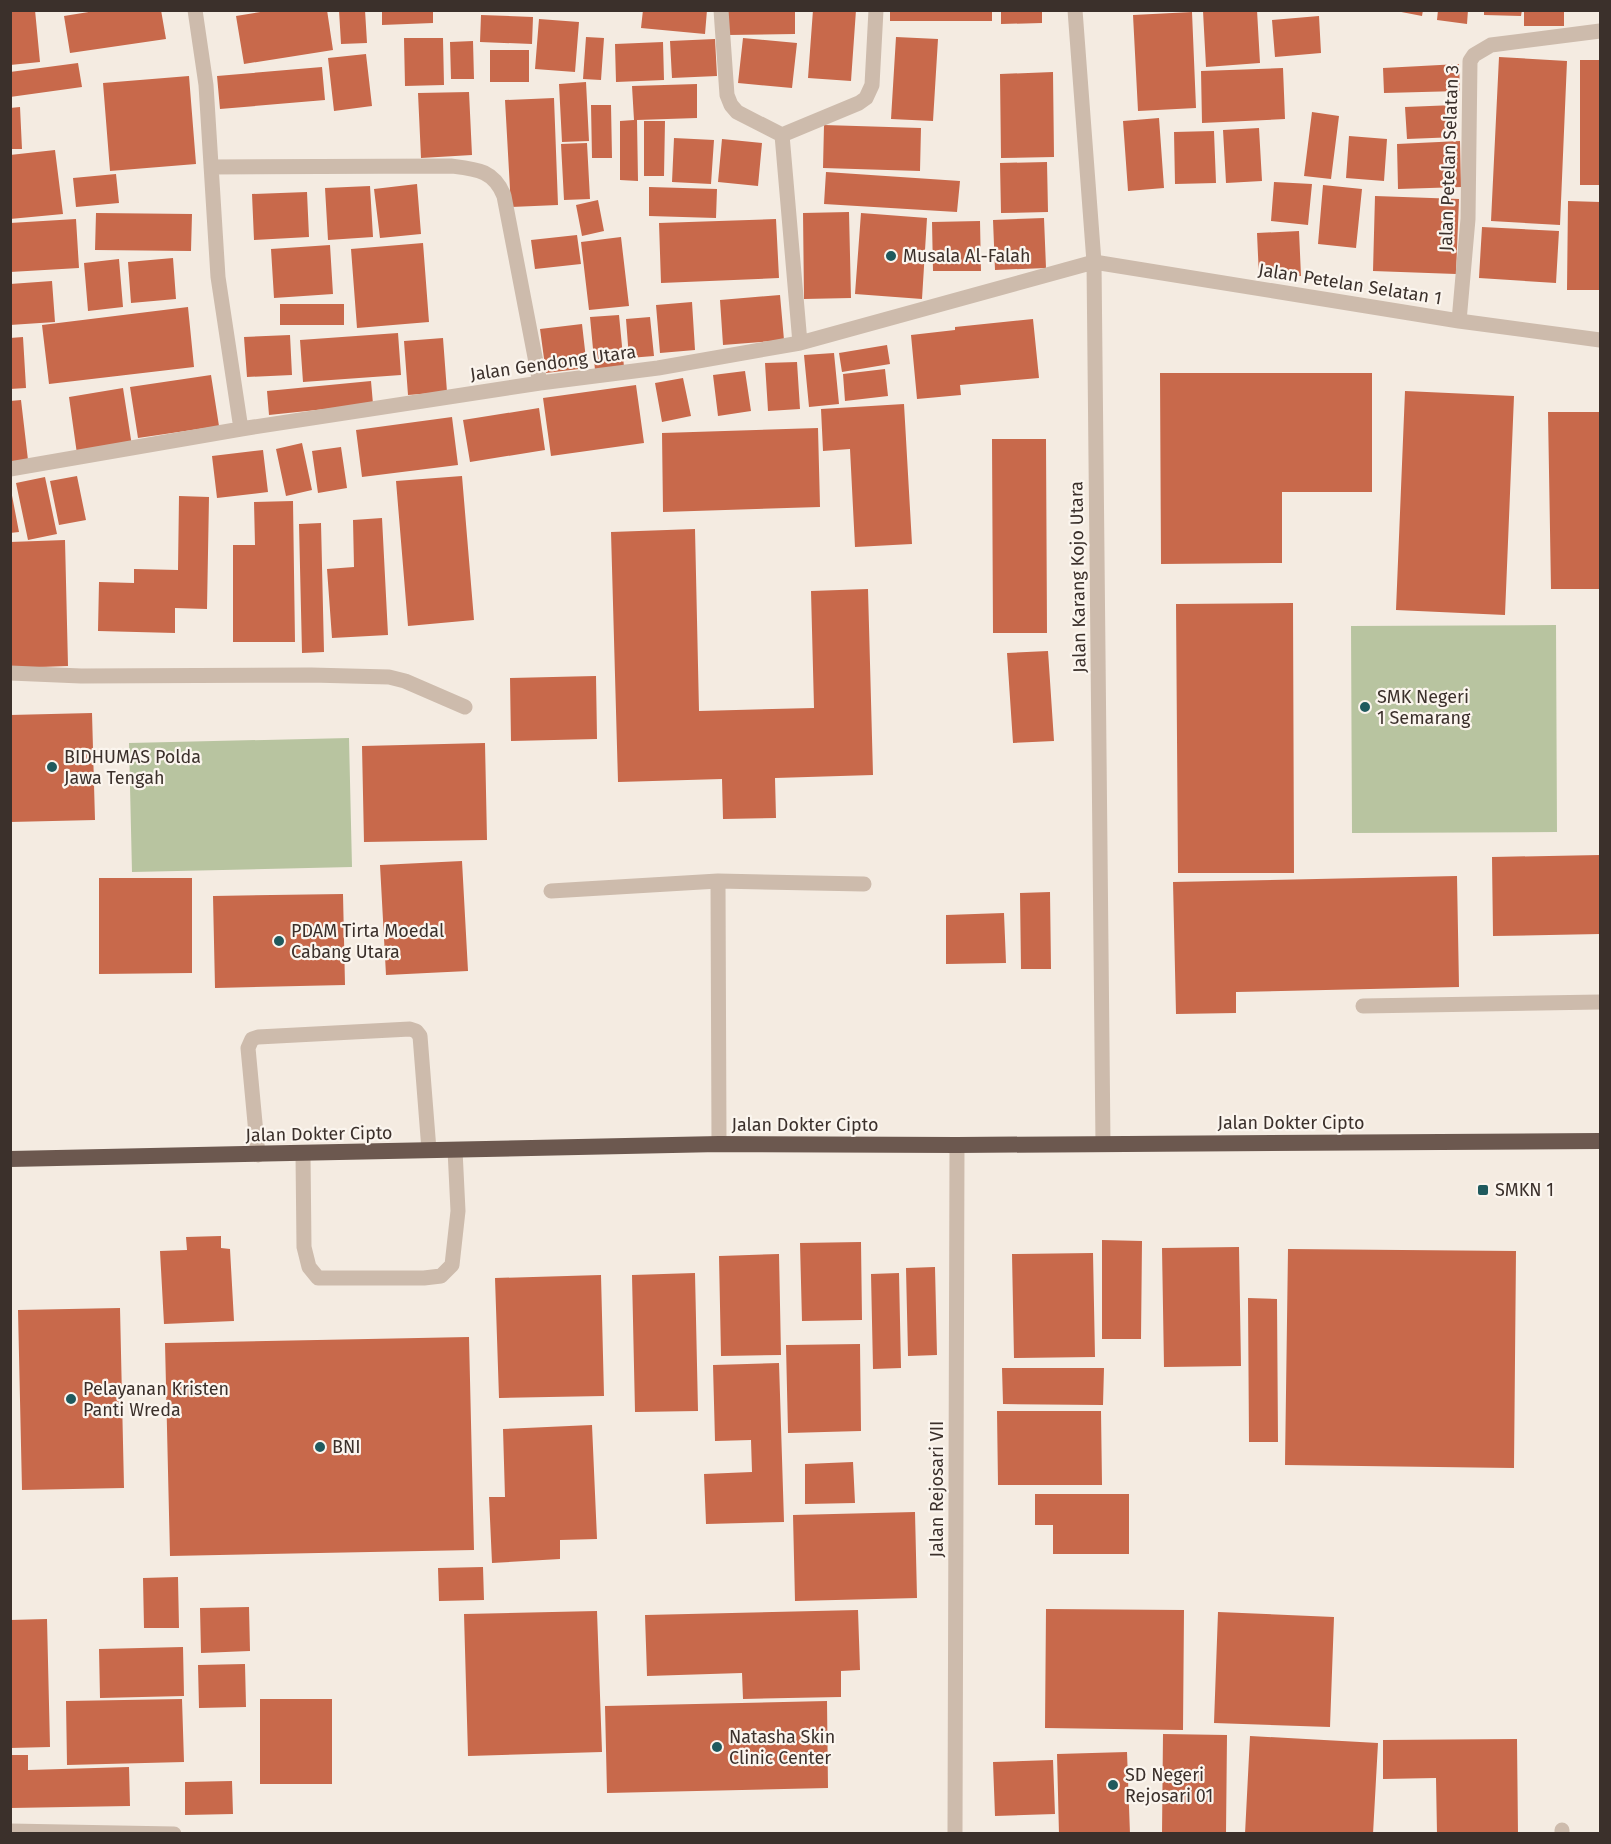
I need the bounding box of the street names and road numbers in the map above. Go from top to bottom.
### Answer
street label: Jalan Petelan Selatan 3 [1435,64,1463,252]
street label: Jalan Petelan Selatan 1 [1257,259,1443,309]
street label: Jalan Gendong Utara [469,340,637,386]
street label: Jalan Karang Kojo Utara [1065,481,1091,673]
street label: Jalan Dokter Cipto [1217,1112,1365,1134]
street label: Jalan Dokter Cipto [731,1114,879,1136]
street label: Jalan Dokter Cipto [245,1122,393,1146]
street label: Jalan Rejosari VII [926,1421,948,1557]

